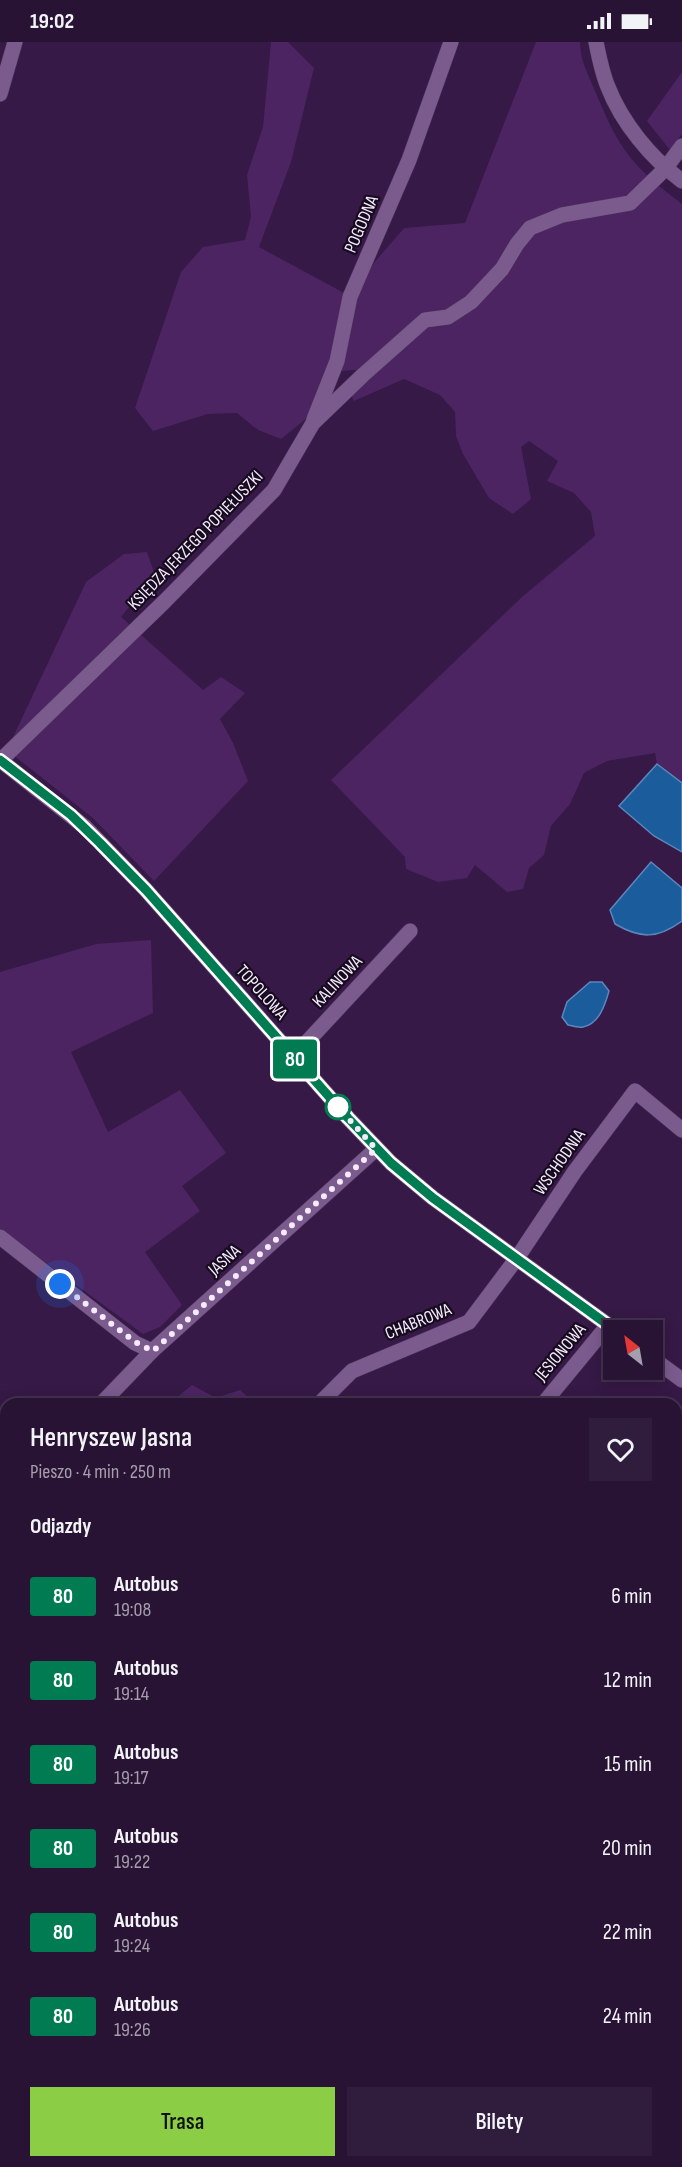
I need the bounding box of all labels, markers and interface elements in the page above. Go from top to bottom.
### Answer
text: 19:02 [30,8,74,35]
street label: POGODNA [340,192,383,256]
street label: KSIĘDZA JERZEGO POPIEŁUSZKI [123,466,267,614]
street label: KALINOWA [308,951,367,1012]
street label: TOPOLOWA [232,961,292,1024]
line badge: 80 [268,1040,322,1078]
text: 80 [285,1047,305,1072]
unlabelled marker [325,1094,351,1120]
street label: WSCHODNIA [529,1125,590,1199]
street label: JASNA [203,1240,245,1281]
your location [45,1269,75,1299]
street label: CHABROWA [382,1299,455,1344]
street label: JESIONOWA [530,1319,591,1386]
north arrow [603,1320,663,1380]
map controls [603,1320,663,1380]
button: heart [589,1418,652,1481]
text: Henryszew Jasna [30,1421,192,1454]
text: Pieszo · 4 min · 250 m [30,1460,171,1484]
text: Odjazdy [30,1513,91,1540]
text: Autobus [114,1571,178,1598]
text: 6 min [611,1583,652,1610]
text: 80 [53,1584,73,1609]
text: 19:08 [114,1598,151,1622]
text: Autobus [114,1655,178,1682]
text: 12 min [604,1667,652,1694]
text: 80 [53,1668,73,1693]
text: 19:14 [114,1682,149,1706]
text: Autobus [114,1739,178,1766]
text: 15 min [604,1751,652,1778]
text: 80 [53,1752,73,1777]
text: 19:17 [114,1766,149,1790]
text: Autobus [114,1823,178,1850]
text: 20 min [602,1835,652,1862]
text: 80 [53,1836,73,1861]
text: 19:22 [114,1850,150,1874]
text: Autobus [114,1907,178,1934]
text: 22 min [603,1919,652,1946]
text: 80 [53,1920,73,1945]
text: 19:24 [114,1934,150,1958]
text: Autobus [114,1991,178,2018]
text: 24 min [603,2003,652,2030]
text: 80 [53,2004,73,2029]
text: 19:26 [114,2018,151,2042]
button: Trasa [30,2087,335,2156]
button: Bilety [347,2087,652,2156]

